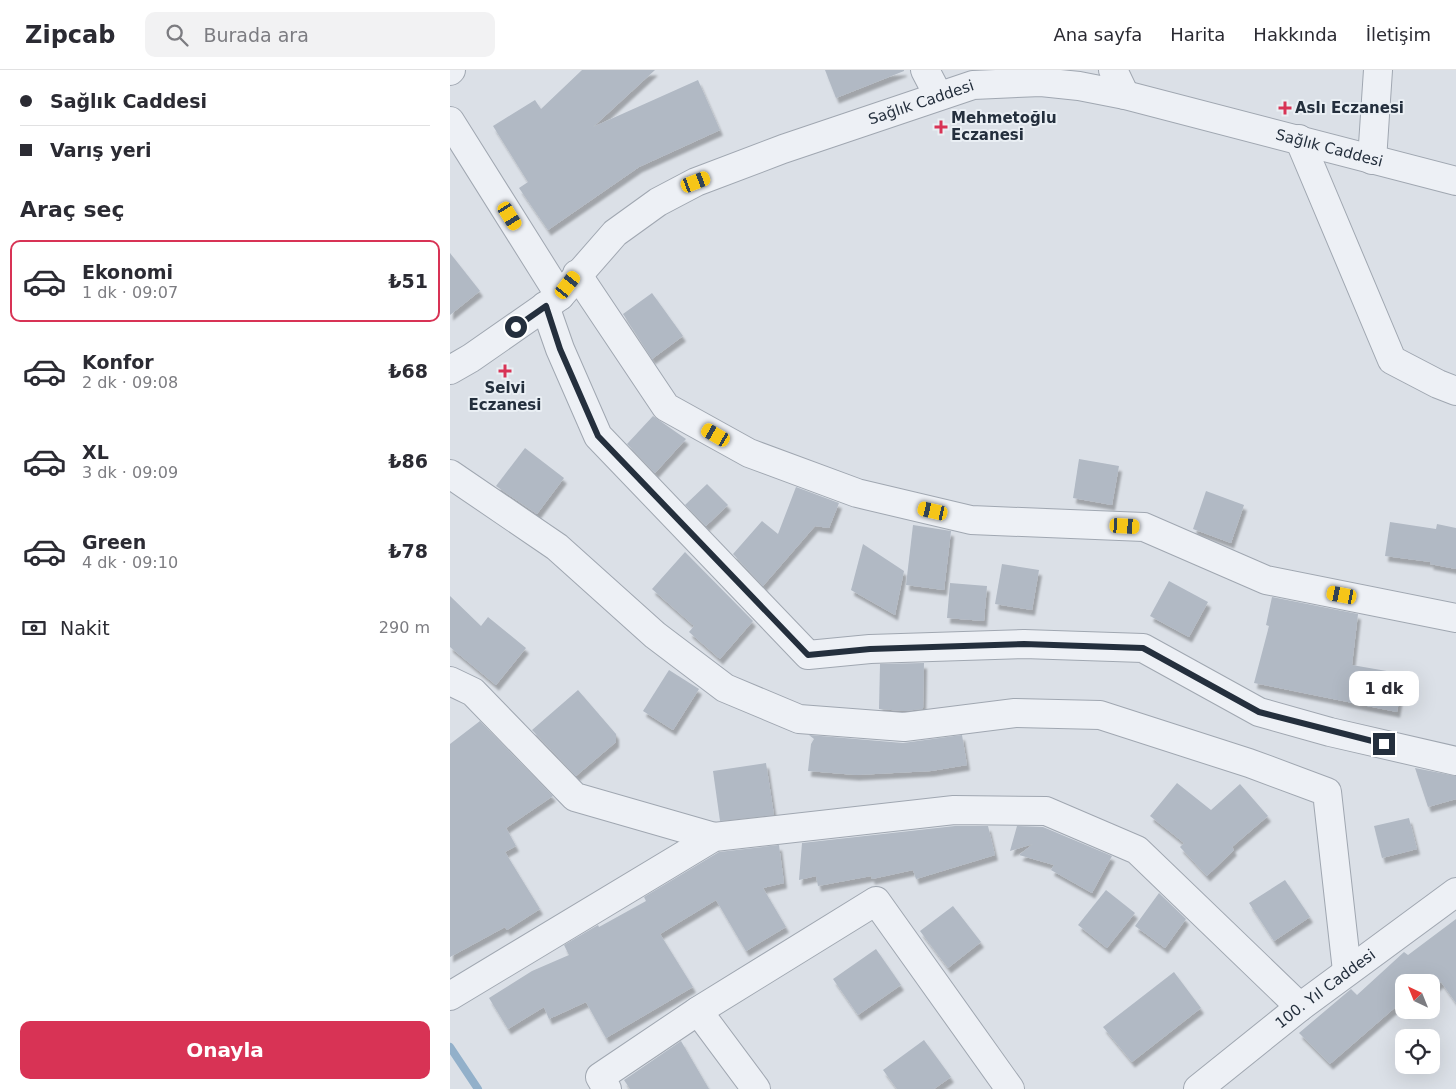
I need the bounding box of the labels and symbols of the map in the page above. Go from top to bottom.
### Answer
street label: Sağlık Caddesi [866,76,976,129]
place label: Aslı Eczanesi [1295,99,1404,117]
marker: Aslı Eczanesi [1279,102,1291,114]
place label: Mehmetoğlu Eczanesi [951,109,1057,144]
marker: Mehmetoğlu Eczanesi [935,121,947,133]
street label: Sağlık Caddesi [1274,126,1385,171]
car [679,170,712,194]
car [495,199,524,233]
car [552,269,583,301]
route start [505,316,527,338]
marker: Selvi Eczanesi [499,365,511,377]
place label: Selvi Eczanesi [469,379,541,414]
car [699,421,732,449]
car [916,500,949,522]
car [1109,518,1140,534]
car [1325,585,1358,605]
callout: 1 dk [1349,672,1419,706]
route end [1373,733,1395,755]
street label: 100. Yıl Caddesi [1272,946,1379,1032]
north arrow [1395,974,1440,1019]

